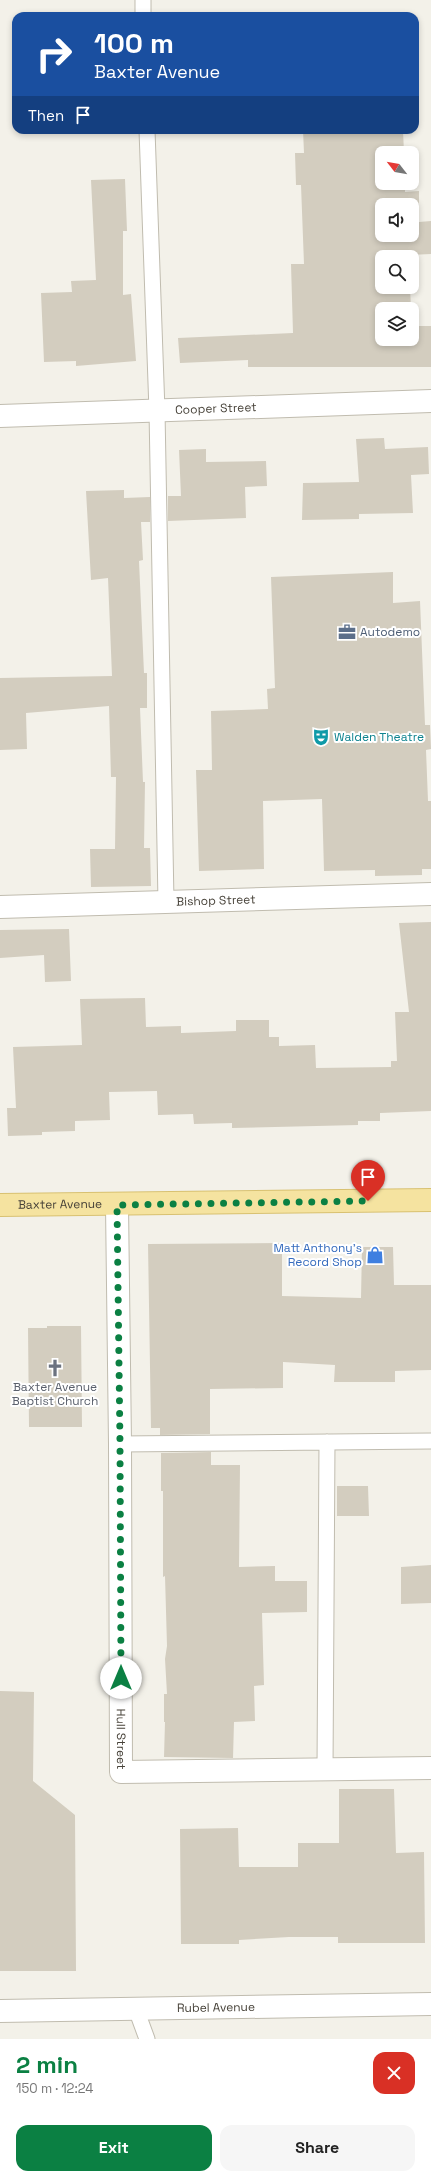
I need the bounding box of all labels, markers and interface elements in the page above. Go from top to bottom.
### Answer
text: 100 m [94,25,174,61]
icon: right [28,28,80,80]
text: Baxter Avenue [94,60,220,83]
icon: arrive [72,104,94,126]
text: Then [28,106,64,125]
north arrow [375,146,419,190]
map controls [375,146,419,346]
button: sound [375,198,419,242]
button: search [375,250,419,294]
button: layers [375,302,419,346]
street label: Cooper Street [175,399,257,418]
office icon: Autodemo [337,622,357,642]
place label: Autodemo [360,624,420,640]
theatre icon: Walden Theatre [311,727,331,747]
place label: Walden Theatre [334,729,424,745]
street label: Bishop Street [176,891,256,910]
pin [351,1160,385,1201]
icon: arrive [357,1166,379,1188]
street label: Baxter Avenue [18,1196,102,1213]
place label: Matt Anthony's Record Shop [273,1240,362,1270]
shop icon: Matt Anthony's Record Shop [365,1245,385,1265]
church icon: Baxter Avenue Baptist Church [45,1358,65,1378]
place label: Baxter Avenue Baptist Church [12,1379,98,1409]
position arrow [100,1657,142,1699]
street label: Hull Street [113,1708,129,1769]
street label: Rubel Avenue [177,1999,255,2016]
text: 2 min [16,2049,78,2080]
button: close [373,2052,415,2094]
text: 150 m · 12:24 [16,2080,93,2097]
button: Exit [16,2125,212,2171]
button: Share [220,2125,415,2171]

